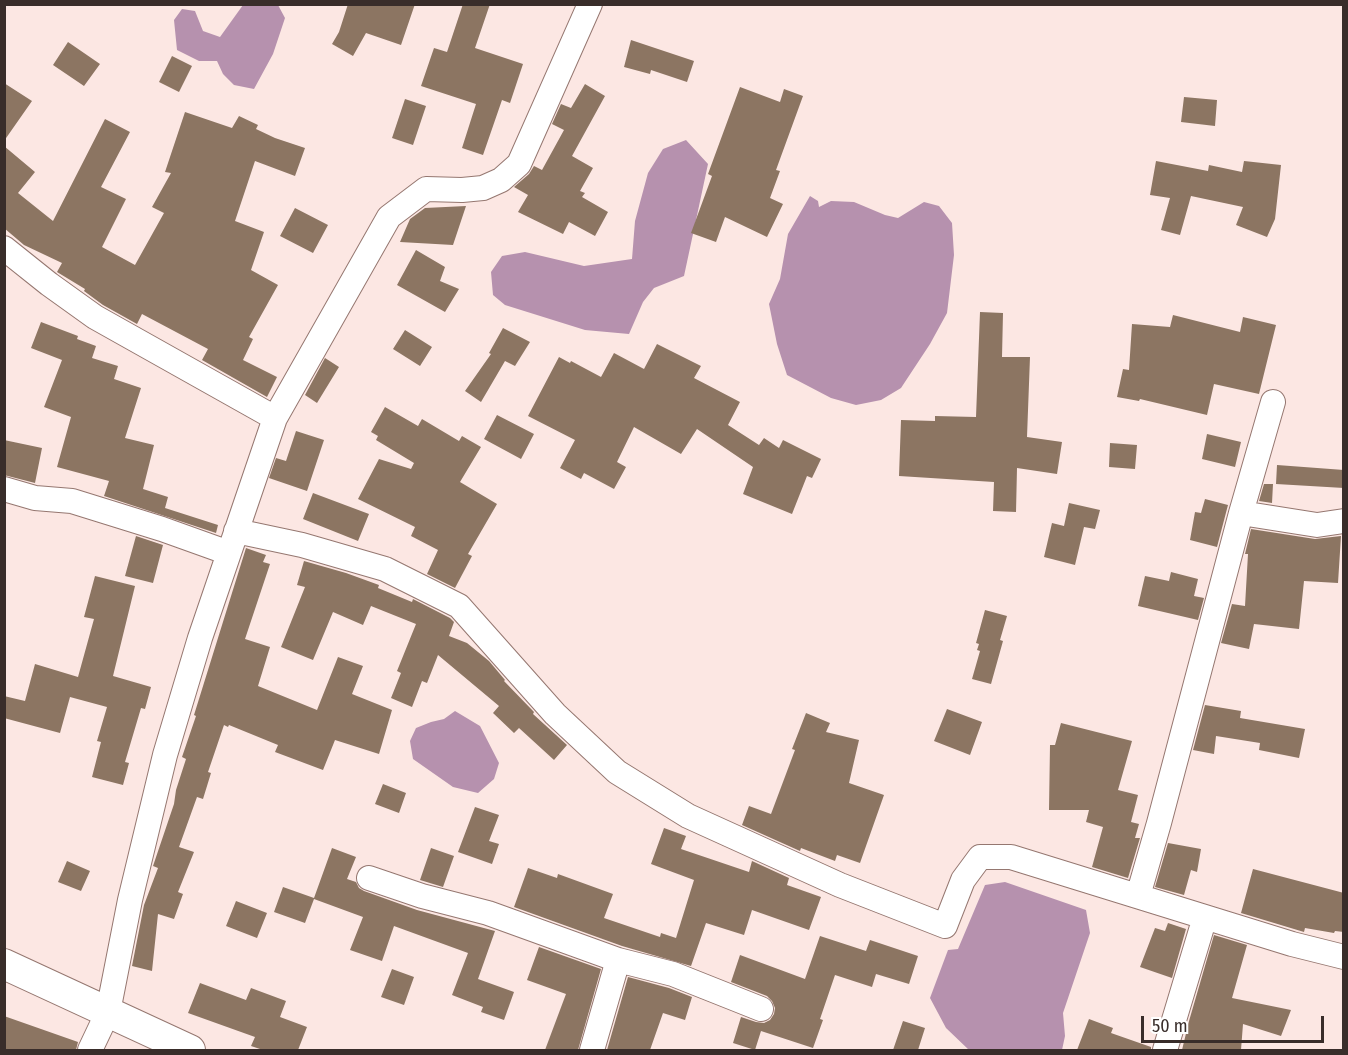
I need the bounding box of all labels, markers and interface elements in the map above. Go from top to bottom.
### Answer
scale bar [1144,1004,1327,1042]
text: 50 m [1152,1015,1188,1037]

